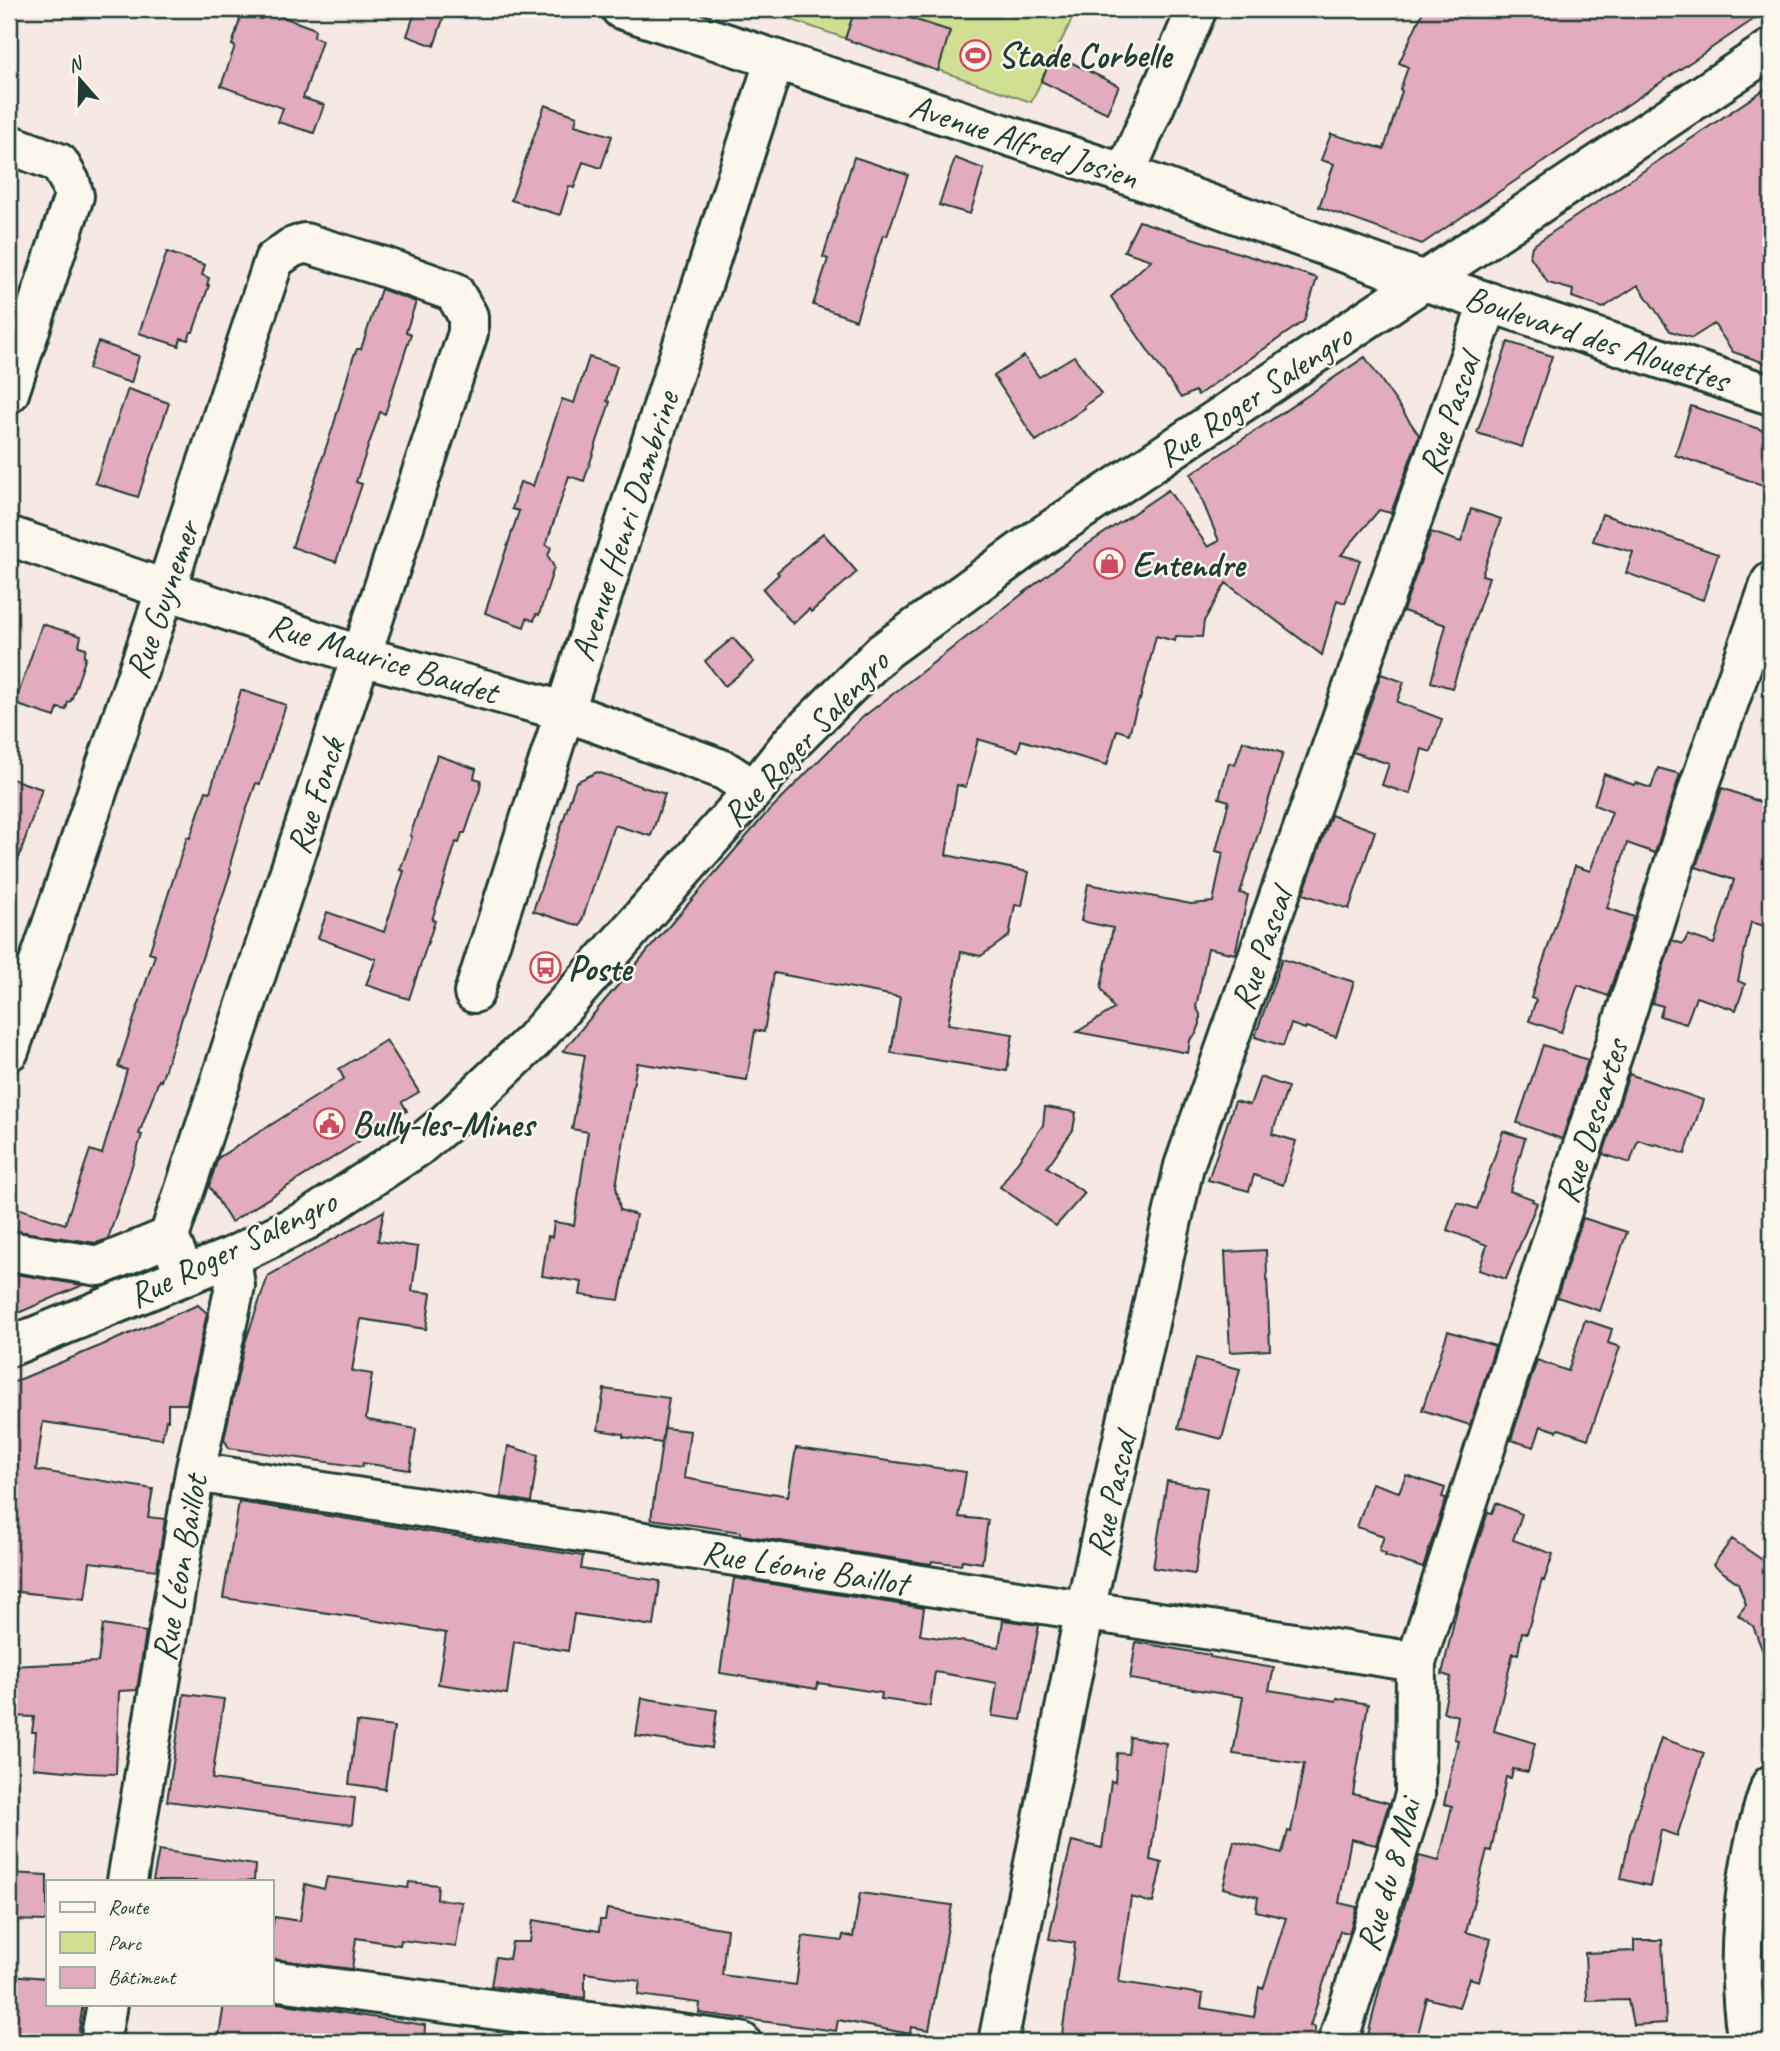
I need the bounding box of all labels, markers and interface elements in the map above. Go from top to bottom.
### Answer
place label: Stade Corbelle [998,33,1174,78]
sports icon: Stade Corbelle [958,38,992,72]
north arrow [46,46,116,116]
text: N [65,51,87,78]
street label: Avenue Alfred Josien [904,83,1144,200]
street label: Boulevard des Alouettes [1459,275,1737,403]
street label: Rue Roger Salengro [1148,313,1362,477]
street label: Rue Pascal [1408,342,1493,481]
street label: Avenue Henri Dambrine [560,383,690,667]
street label: Rue Guynemer [115,512,211,685]
place label: Entendre [1132,542,1247,587]
shop icon: Entendre [1092,547,1126,581]
street label: Rue Maurice Baudet [263,602,506,716]
street label: Rue Roger Salengro [712,639,900,836]
street label: Rue Fonck [276,731,356,860]
street label: Rue Pascal [1220,877,1305,1016]
place label: Poste [568,946,634,991]
bus stop icon: Poste [528,951,562,985]
street label: Rue Descartes [1544,1031,1640,1209]
place label: Bully-les-Mines [352,1102,537,1147]
public building icon: Bully-les-Mines [312,1107,346,1141]
street label: Rue Roger Salengro [121,1178,345,1318]
street label: Rue Pascal [1075,1423,1149,1561]
street label: Rue Léon Baillot [141,1468,219,1665]
street label: Rue Léonie Baillot [699,1529,915,1607]
street label: Rue du 8 Mai [1345,1789,1433,1957]
legend [46,1880,273,2006]
text: Route [108,1894,149,1920]
text: Parc [108,1930,143,1956]
text: Bâtiment [108,1964,177,1990]

